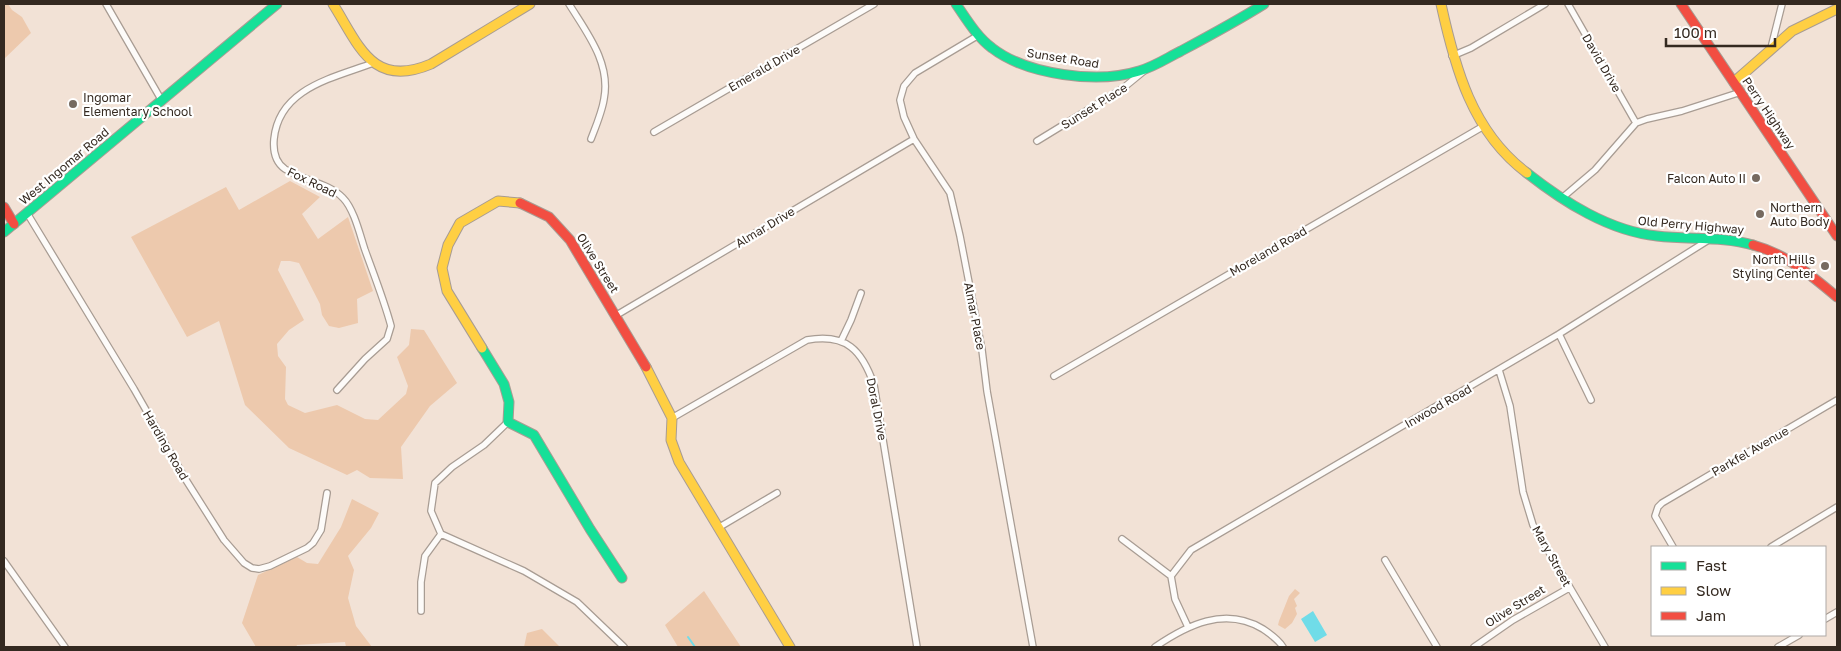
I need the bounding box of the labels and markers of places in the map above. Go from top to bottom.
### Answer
place label: Ingomar Elementary School [83,90,192,119]
marker: Ingomar Elementary School [67,98,79,110]
place label: Falcon Auto II [1667,171,1746,186]
marker: Falcon Auto II [1750,172,1762,184]
place label: Northern Auto Body [1770,200,1830,229]
marker: Northern Auto Body [1754,208,1766,220]
place label: North Hills Styling Center [1732,252,1815,281]
marker: North Hills Styling Center [1819,260,1831,272]

